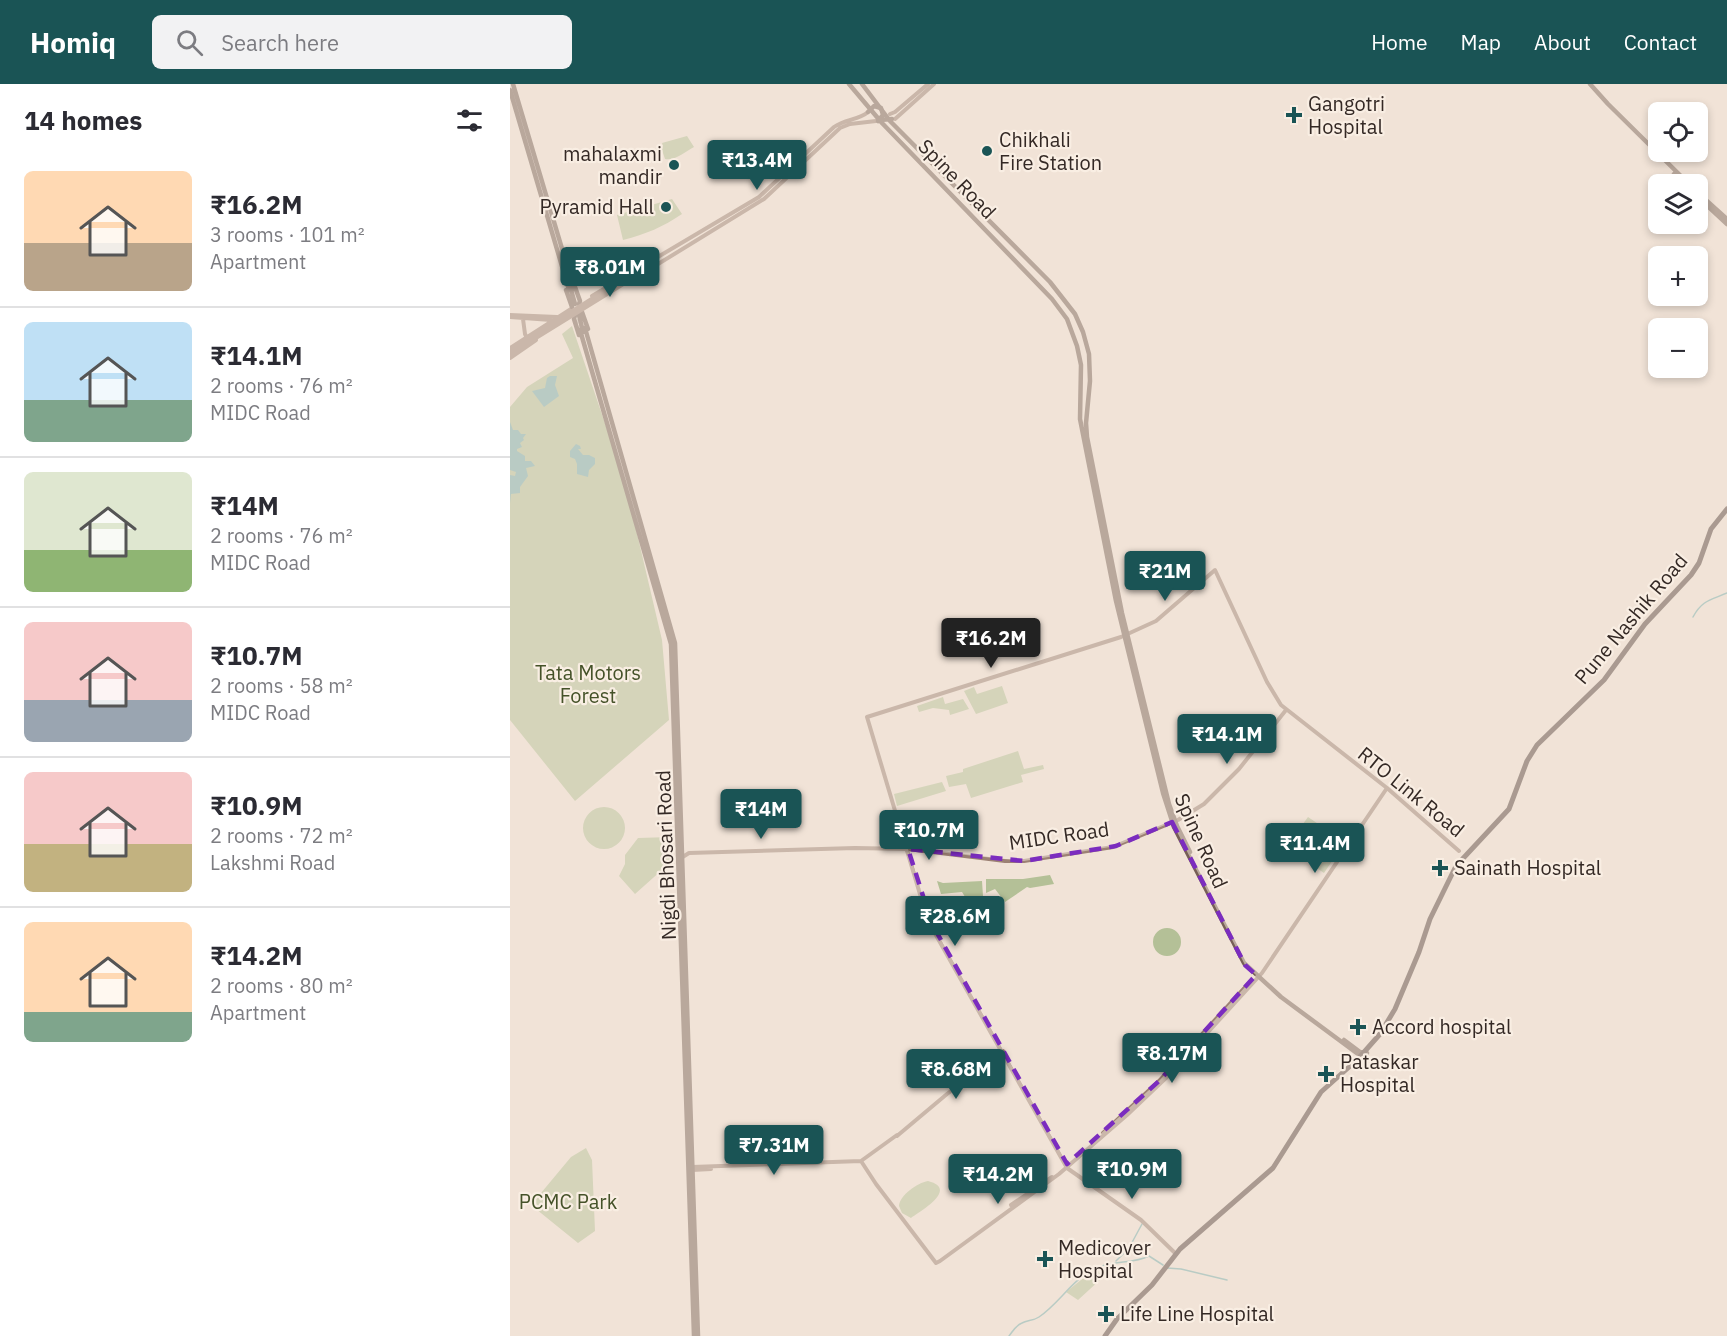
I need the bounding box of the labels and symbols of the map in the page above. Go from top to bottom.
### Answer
place label: Gangotri Hospital [1308,90,1385,140]
marker: Gangotri Hospital [1285,106,1303,124]
place label: Chikhali Fire Station [999,126,1102,176]
street label: Spine Road [912,133,1002,224]
place label: mahalaxmi mandir [563,140,662,190]
pin: ₹13.4M [708,140,806,191]
marker: Chikhali Fire Station [980,144,994,158]
marker: mahalaxmi mandir [667,158,681,172]
place label: Pyramid Hall [540,193,654,220]
marker: Pyramid Hall [659,200,673,214]
pin: ₹8.01M [561,247,659,298]
street label: Pune Nashik Road [1568,548,1693,690]
pin: ₹21M [1129,551,1201,602]
pin: ₹16.2M [942,618,1040,669]
park label: Tata Motors Forest [535,659,641,709]
pin: ₹14.1M [1178,714,1276,765]
street label: RTO Link Road [1352,740,1470,843]
street label: Nigdi Bhosari Road [649,770,682,940]
pin: ₹14M [725,789,797,840]
street label: Spine Road [1169,789,1234,893]
pin: ₹10.7M [880,810,978,861]
street label: MIDC Road [1007,815,1111,856]
pin: ₹11.4M [1266,823,1364,874]
place label: Sainath Hospital [1454,854,1601,881]
marker: Sainath Hospital [1431,859,1449,877]
pin: ₹28.6M [906,896,1004,947]
place label: Accord hospital [1372,1013,1511,1040]
marker: Accord hospital [1349,1018,1367,1036]
pin: ₹8.17M [1123,1033,1221,1084]
place label: Pataskar Hospital [1340,1048,1419,1098]
pin: ₹8.68M [907,1049,1005,1100]
marker: Pataskar Hospital [1317,1065,1335,1083]
pin: ₹7.31M [725,1125,823,1176]
pin: ₹10.9M [1083,1149,1181,1200]
pin: ₹14.2M [949,1154,1047,1205]
park label: PCMC Park [519,1188,618,1215]
place label: Medicover Hospital [1058,1234,1151,1284]
marker: Medicover Hospital [1036,1250,1054,1268]
place label: Life Line Hospital [1120,1300,1274,1327]
marker: Life Line Hospital [1097,1305,1115,1323]

